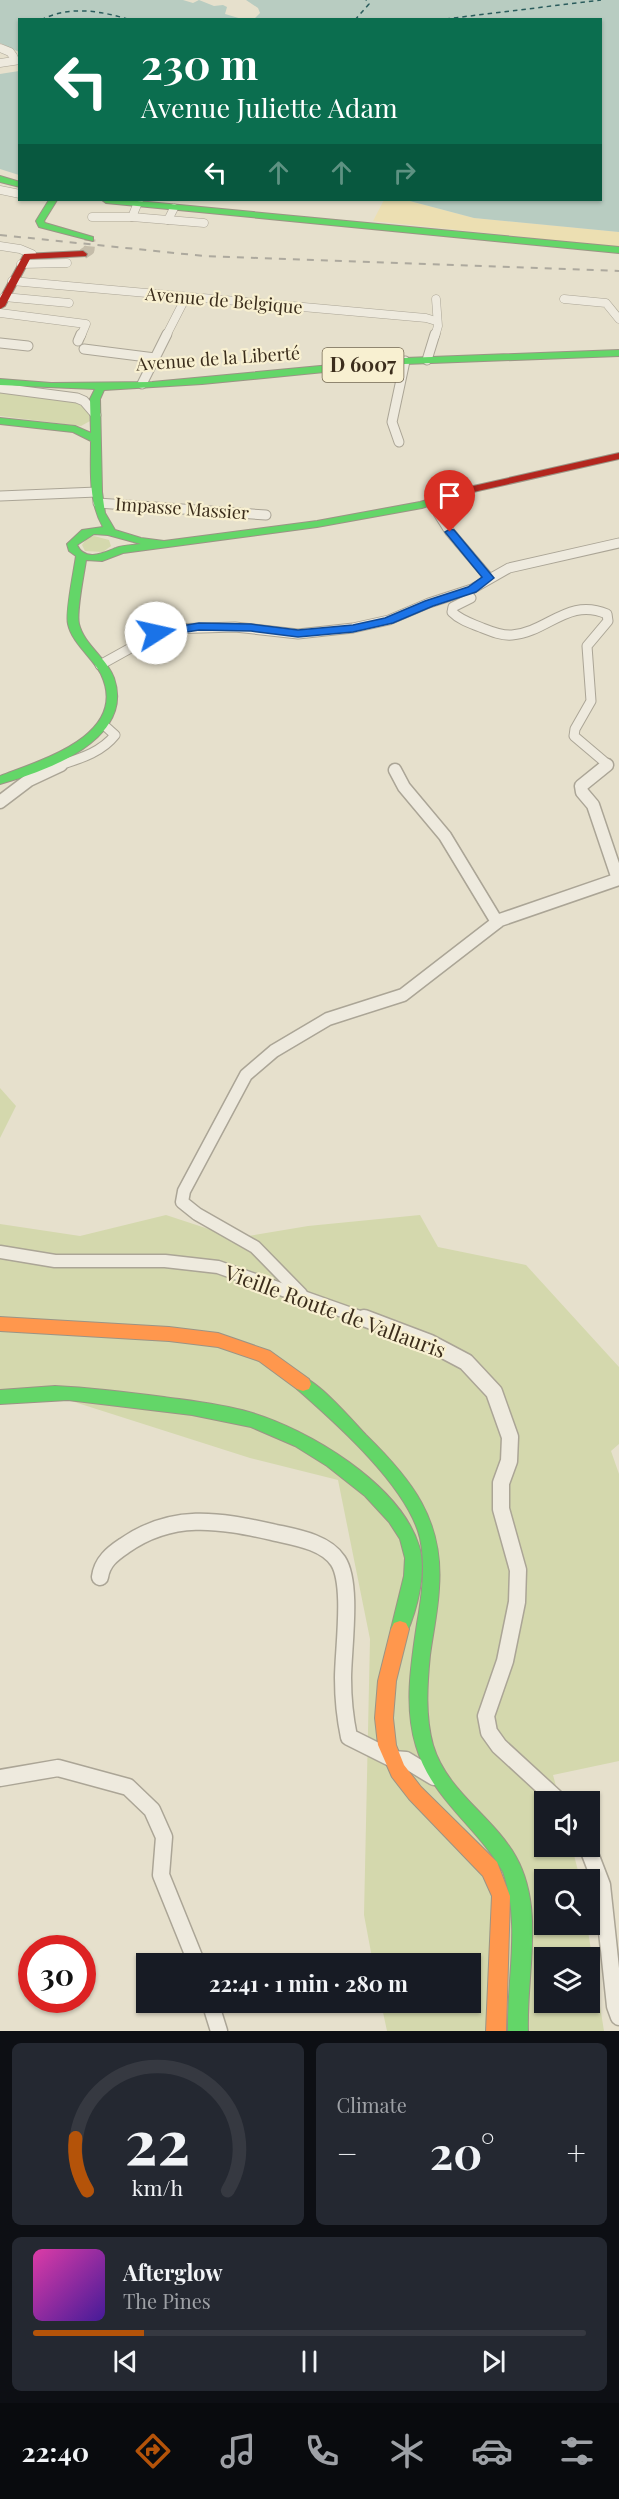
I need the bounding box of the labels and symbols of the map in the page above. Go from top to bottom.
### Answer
street label: Avenue de Belgique [143,281,304,319]
street label: Avenue de la Liberté [134,340,301,376]
road number: D 6007 [322,348,404,382]
pin [424,470,475,532]
street label: Impasse Massier [114,491,250,525]
position arrow [124,601,188,665]
street label: Vieille Route de Vallauris [220,1257,450,1363]
speed limit sign: 30 [18,1935,96,2013]

